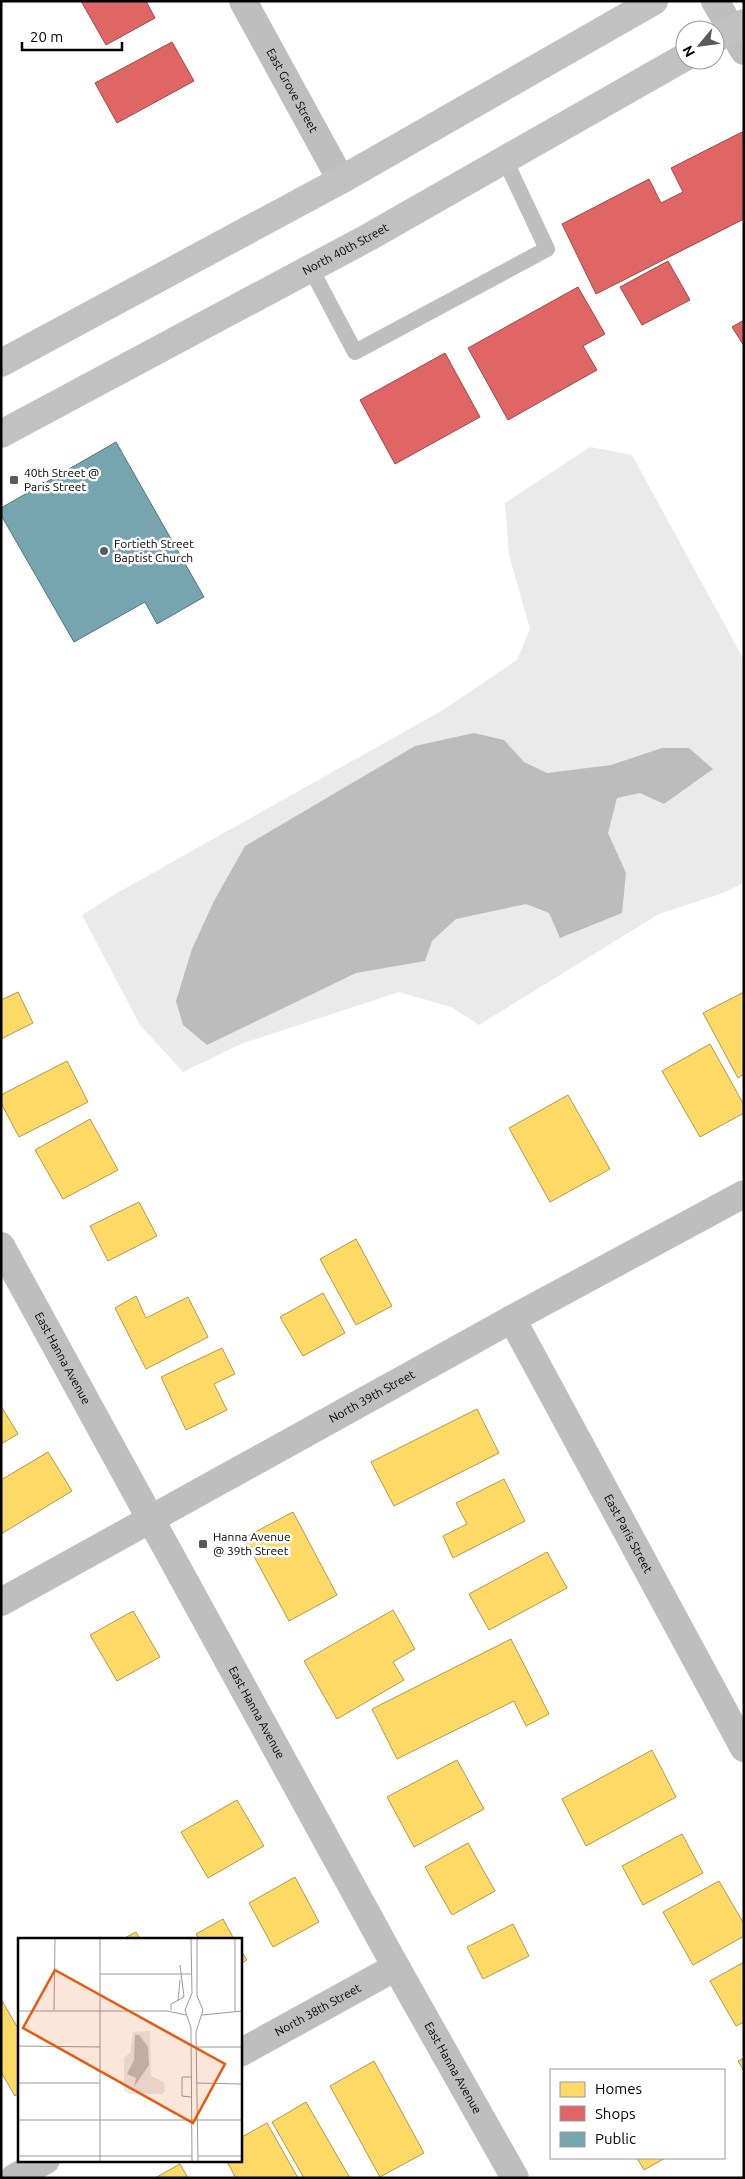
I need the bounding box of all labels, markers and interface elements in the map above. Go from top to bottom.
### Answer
scale bar [22,20,122,52]
north arrow [675,20,725,70]
text: 20 m [30,28,63,45]
text: N [679,43,698,60]
street label: East Grove Street [264,46,321,135]
street label: North 40th Street [300,220,391,277]
place label: 40th Street @ Paris Street [24,466,99,493]
marker: 40th Street @ Paris Street [8,474,20,486]
place label: Fortieth Street Baptist Church [114,537,194,564]
marker: Fortieth Street Baptist Church [98,545,110,557]
street label: East Hanna Avenue [32,1310,93,1406]
street label: North 39th Street [327,1367,417,1425]
street label: East Paris Street [602,1492,655,1575]
place label: Hanna Avenue @ 39th Street [213,1530,291,1557]
marker: Hanna Avenue @ 39th Street [197,1538,209,1550]
street label: East Hanna Avenue [227,1664,288,1761]
inset map [18,1938,241,2162]
street label: North 38th Street [273,1981,363,2038]
street label: East Hanna Avenue [422,2020,484,2116]
legend [550,2069,725,2159]
text: Homes [595,2080,642,2097]
text: Shops [595,2105,636,2122]
text: Public [595,2130,636,2147]

